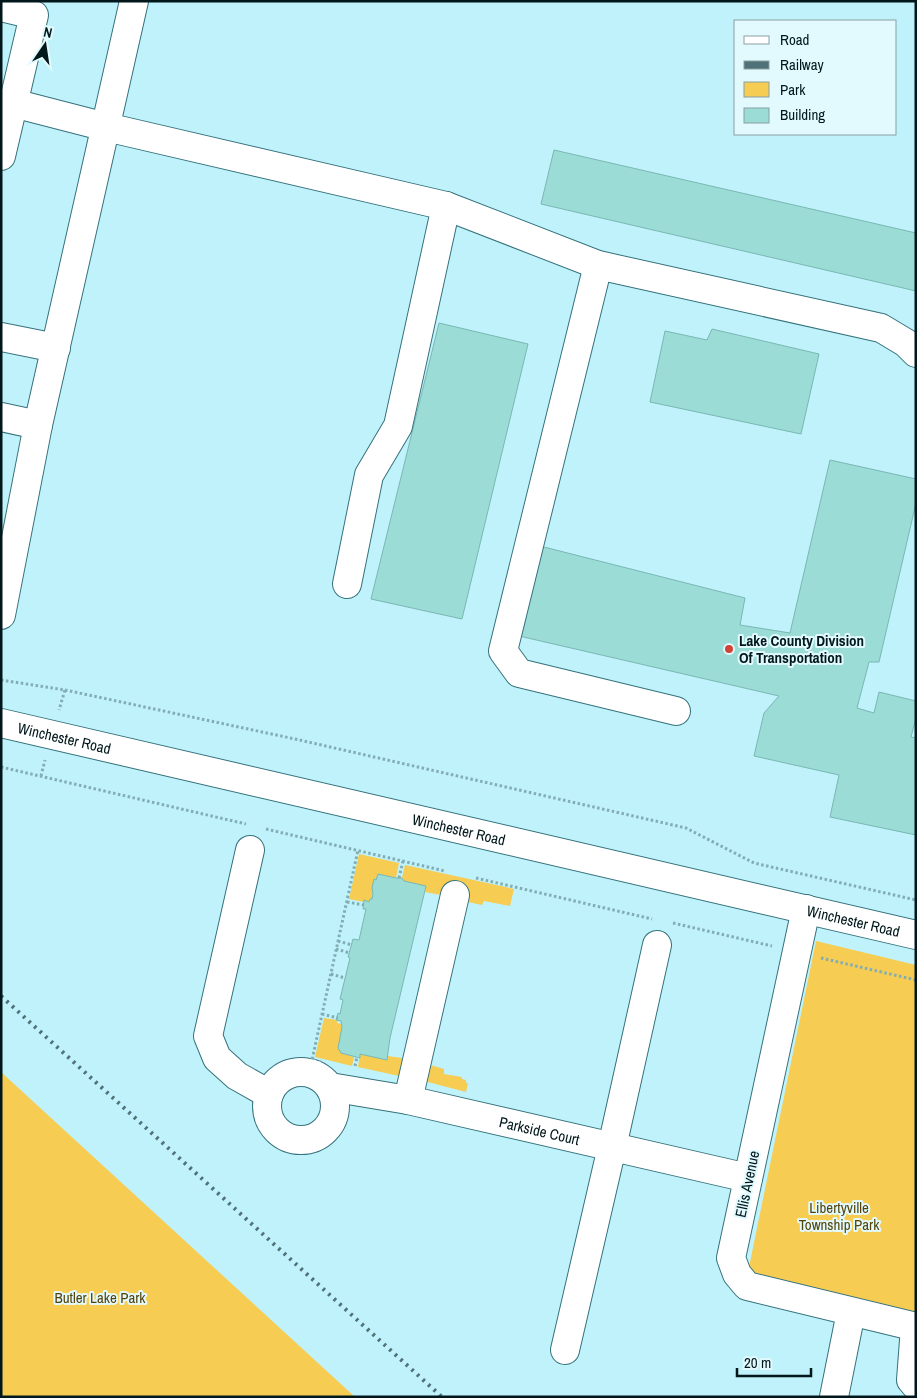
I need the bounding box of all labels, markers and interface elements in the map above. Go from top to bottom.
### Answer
north arrow [20,20,70,70]
legend [734,20,897,135]
text: N [42,23,54,42]
text: Road [780,29,809,50]
text: Railway [780,54,825,75]
text: Park [780,79,806,100]
text: Building [780,104,825,125]
place label: Lake County Division Of Transportation [739,630,864,668]
marker: Lake County Division Of Transportation [723,643,735,655]
street label: Winchester Road [16,717,113,759]
street label: Winchester Road [410,808,508,850]
street label: Winchester Road [805,900,902,941]
street label: Parkside Court [497,1111,582,1150]
street label: Ellis Avenue [730,1149,764,1219]
park label: Libertyville Township Park [799,1197,880,1235]
park label: Butler Lake Park [55,1287,146,1308]
scale bar [737,1346,811,1378]
text: 20 m [744,1352,771,1373]

